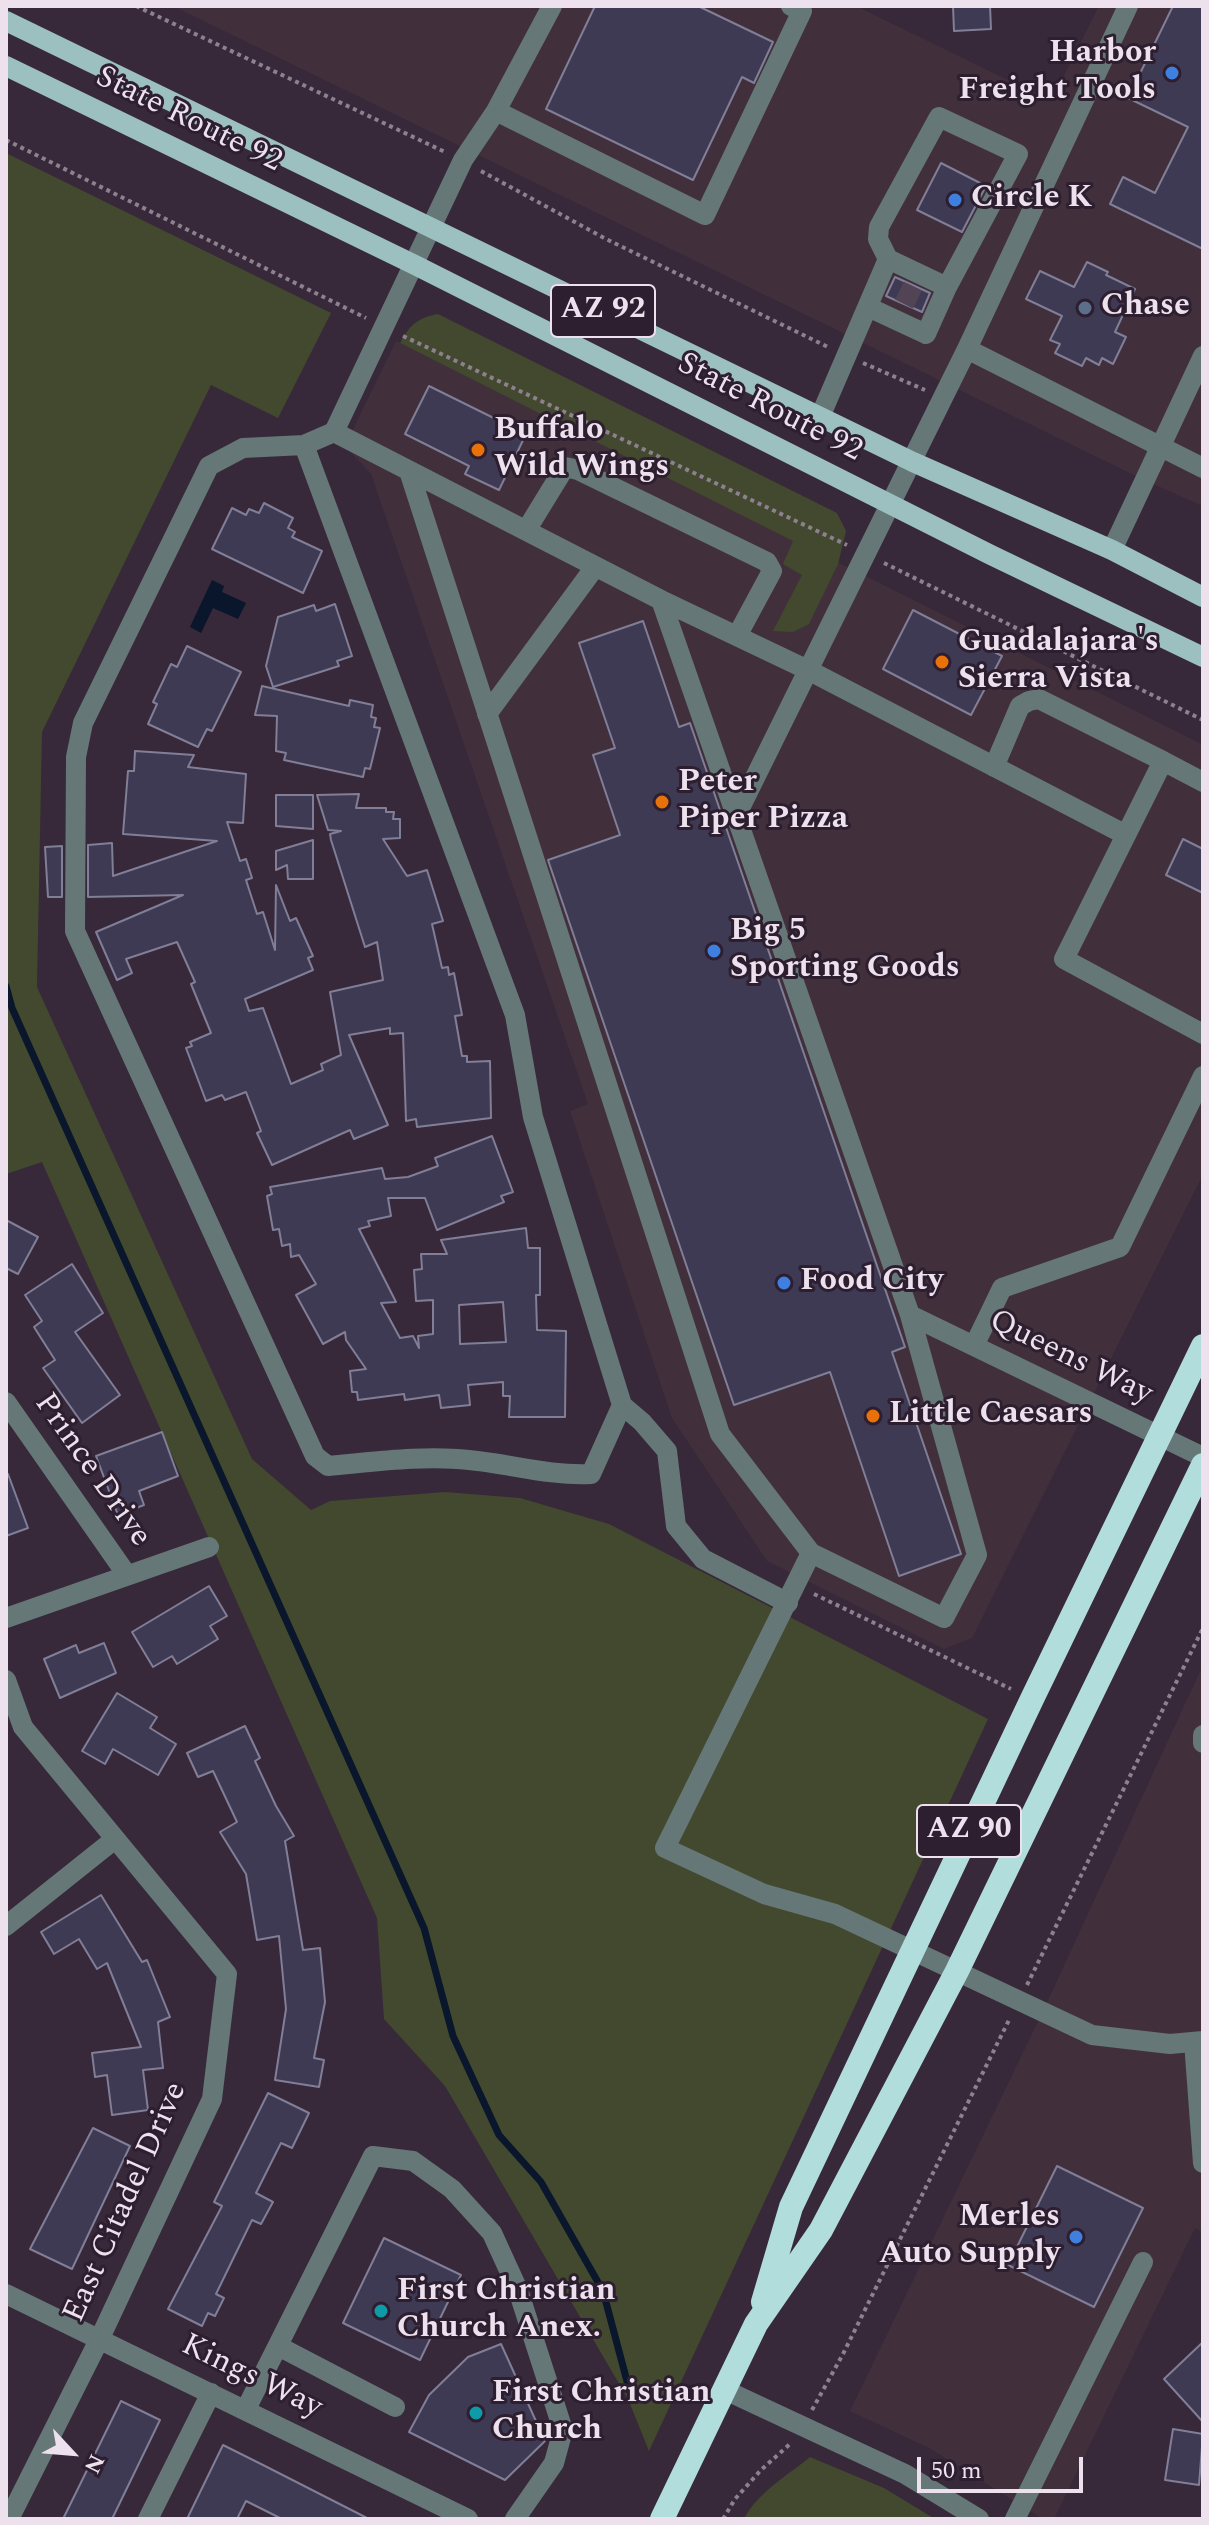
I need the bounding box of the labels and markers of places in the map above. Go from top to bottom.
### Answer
place label: Harbor Freight Tools [958,36,1156,111]
marker: Harbor Freight Tools [1163,64,1181,82]
place label: Circle K [971,181,1092,219]
marker: Circle K [946,191,964,209]
place label: Chase [1101,289,1190,327]
marker: Chase [1076,299,1094,317]
place label: Buffalo Wild Wings [494,413,669,488]
marker: Buffalo Wild Wings [469,441,487,459]
place label: Guadalajara's Sierra Vista [958,625,1159,700]
marker: Guadalajara's Sierra Vista [933,653,951,671]
place label: Peter Piper Pizza [678,765,848,840]
marker: Peter Piper Pizza [653,793,671,811]
place label: Big 5 Sporting Goods [730,914,960,989]
marker: Big 5 Sporting Goods [705,942,723,960]
place label: Food City [800,1264,943,1302]
marker: Food City [775,1274,793,1292]
place label: Little Caesars [889,1397,1093,1435]
marker: Little Caesars [864,1407,882,1425]
place label: Merles Auto Supply [879,2200,1060,2275]
marker: Merles Auto Supply [1067,2228,1085,2246]
place label: First Christian Church Anex. [397,2274,615,2349]
marker: First Christian Church Anex. [372,2302,390,2320]
place label: First Christian Church [492,2376,710,2451]
marker: First Christian Church [467,2404,485,2422]

